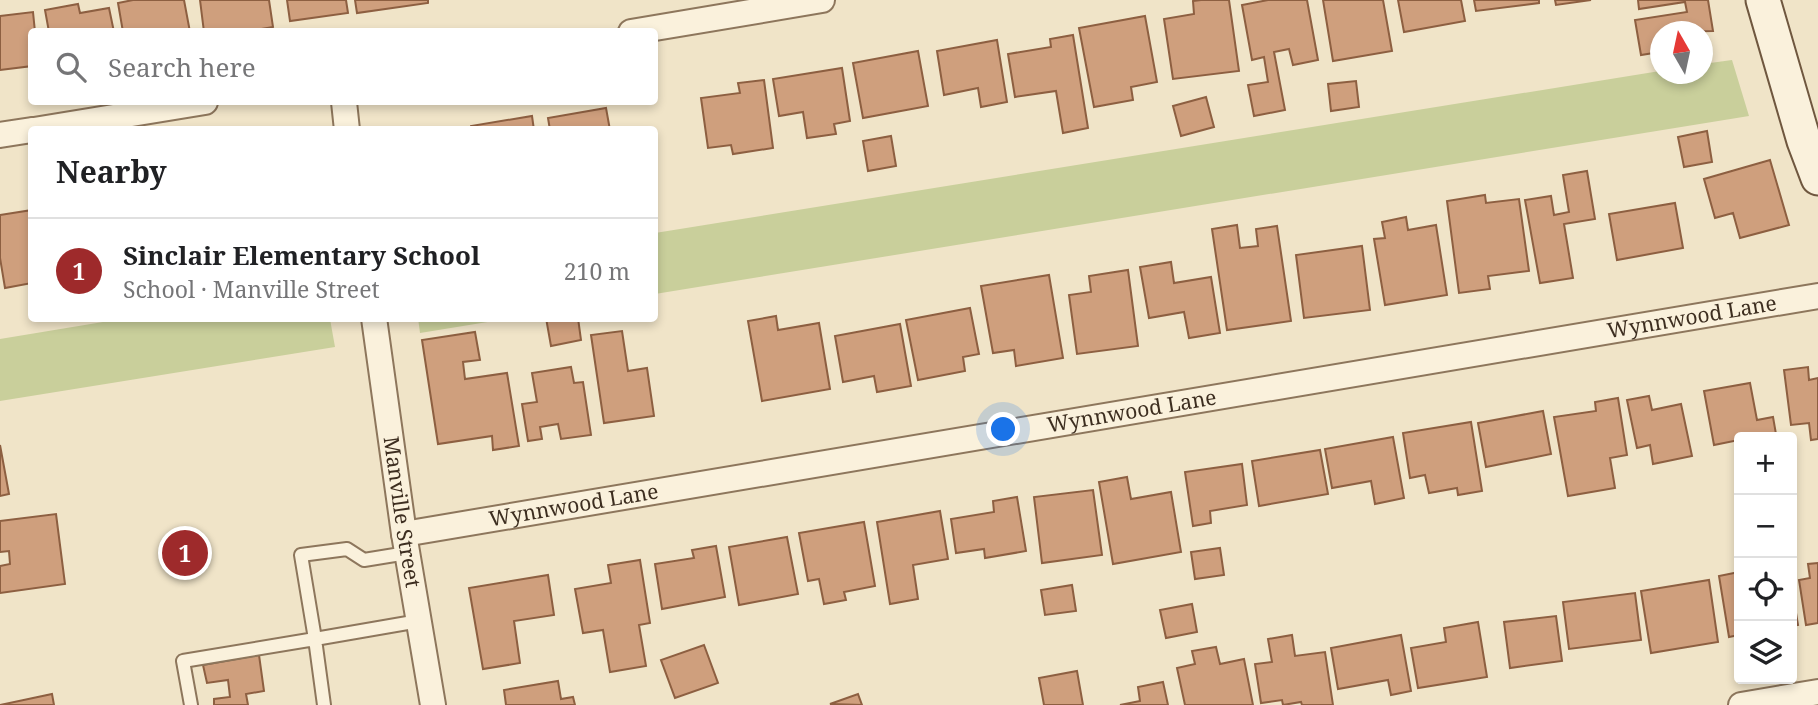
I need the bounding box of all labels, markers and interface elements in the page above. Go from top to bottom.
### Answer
north arrow [1650,21,1713,84]
search box [28,28,658,105]
icon: search [52,48,90,86]
text: Search here [108,49,256,85]
text: Nearby [56,151,167,192]
text: Sinclair Elementary School [123,237,480,273]
text: 1 [73,255,86,287]
text: 210 m [564,255,630,287]
text: School · Manville Street [123,273,380,305]
street label: Wynnwood Lane [1605,288,1779,344]
street label: Wynnwood Lane [1045,382,1218,439]
your location [986,412,1020,446]
map controls [1734,432,1797,684]
button: + [1734,432,1797,495]
street label: Manville Street [378,435,428,590]
street label: Wynnwood Lane [487,476,660,532]
button: − [1734,495,1797,558]
pin: 1 [162,527,208,579]
button: locate [1734,558,1797,621]
button: layers [1734,621,1797,684]

